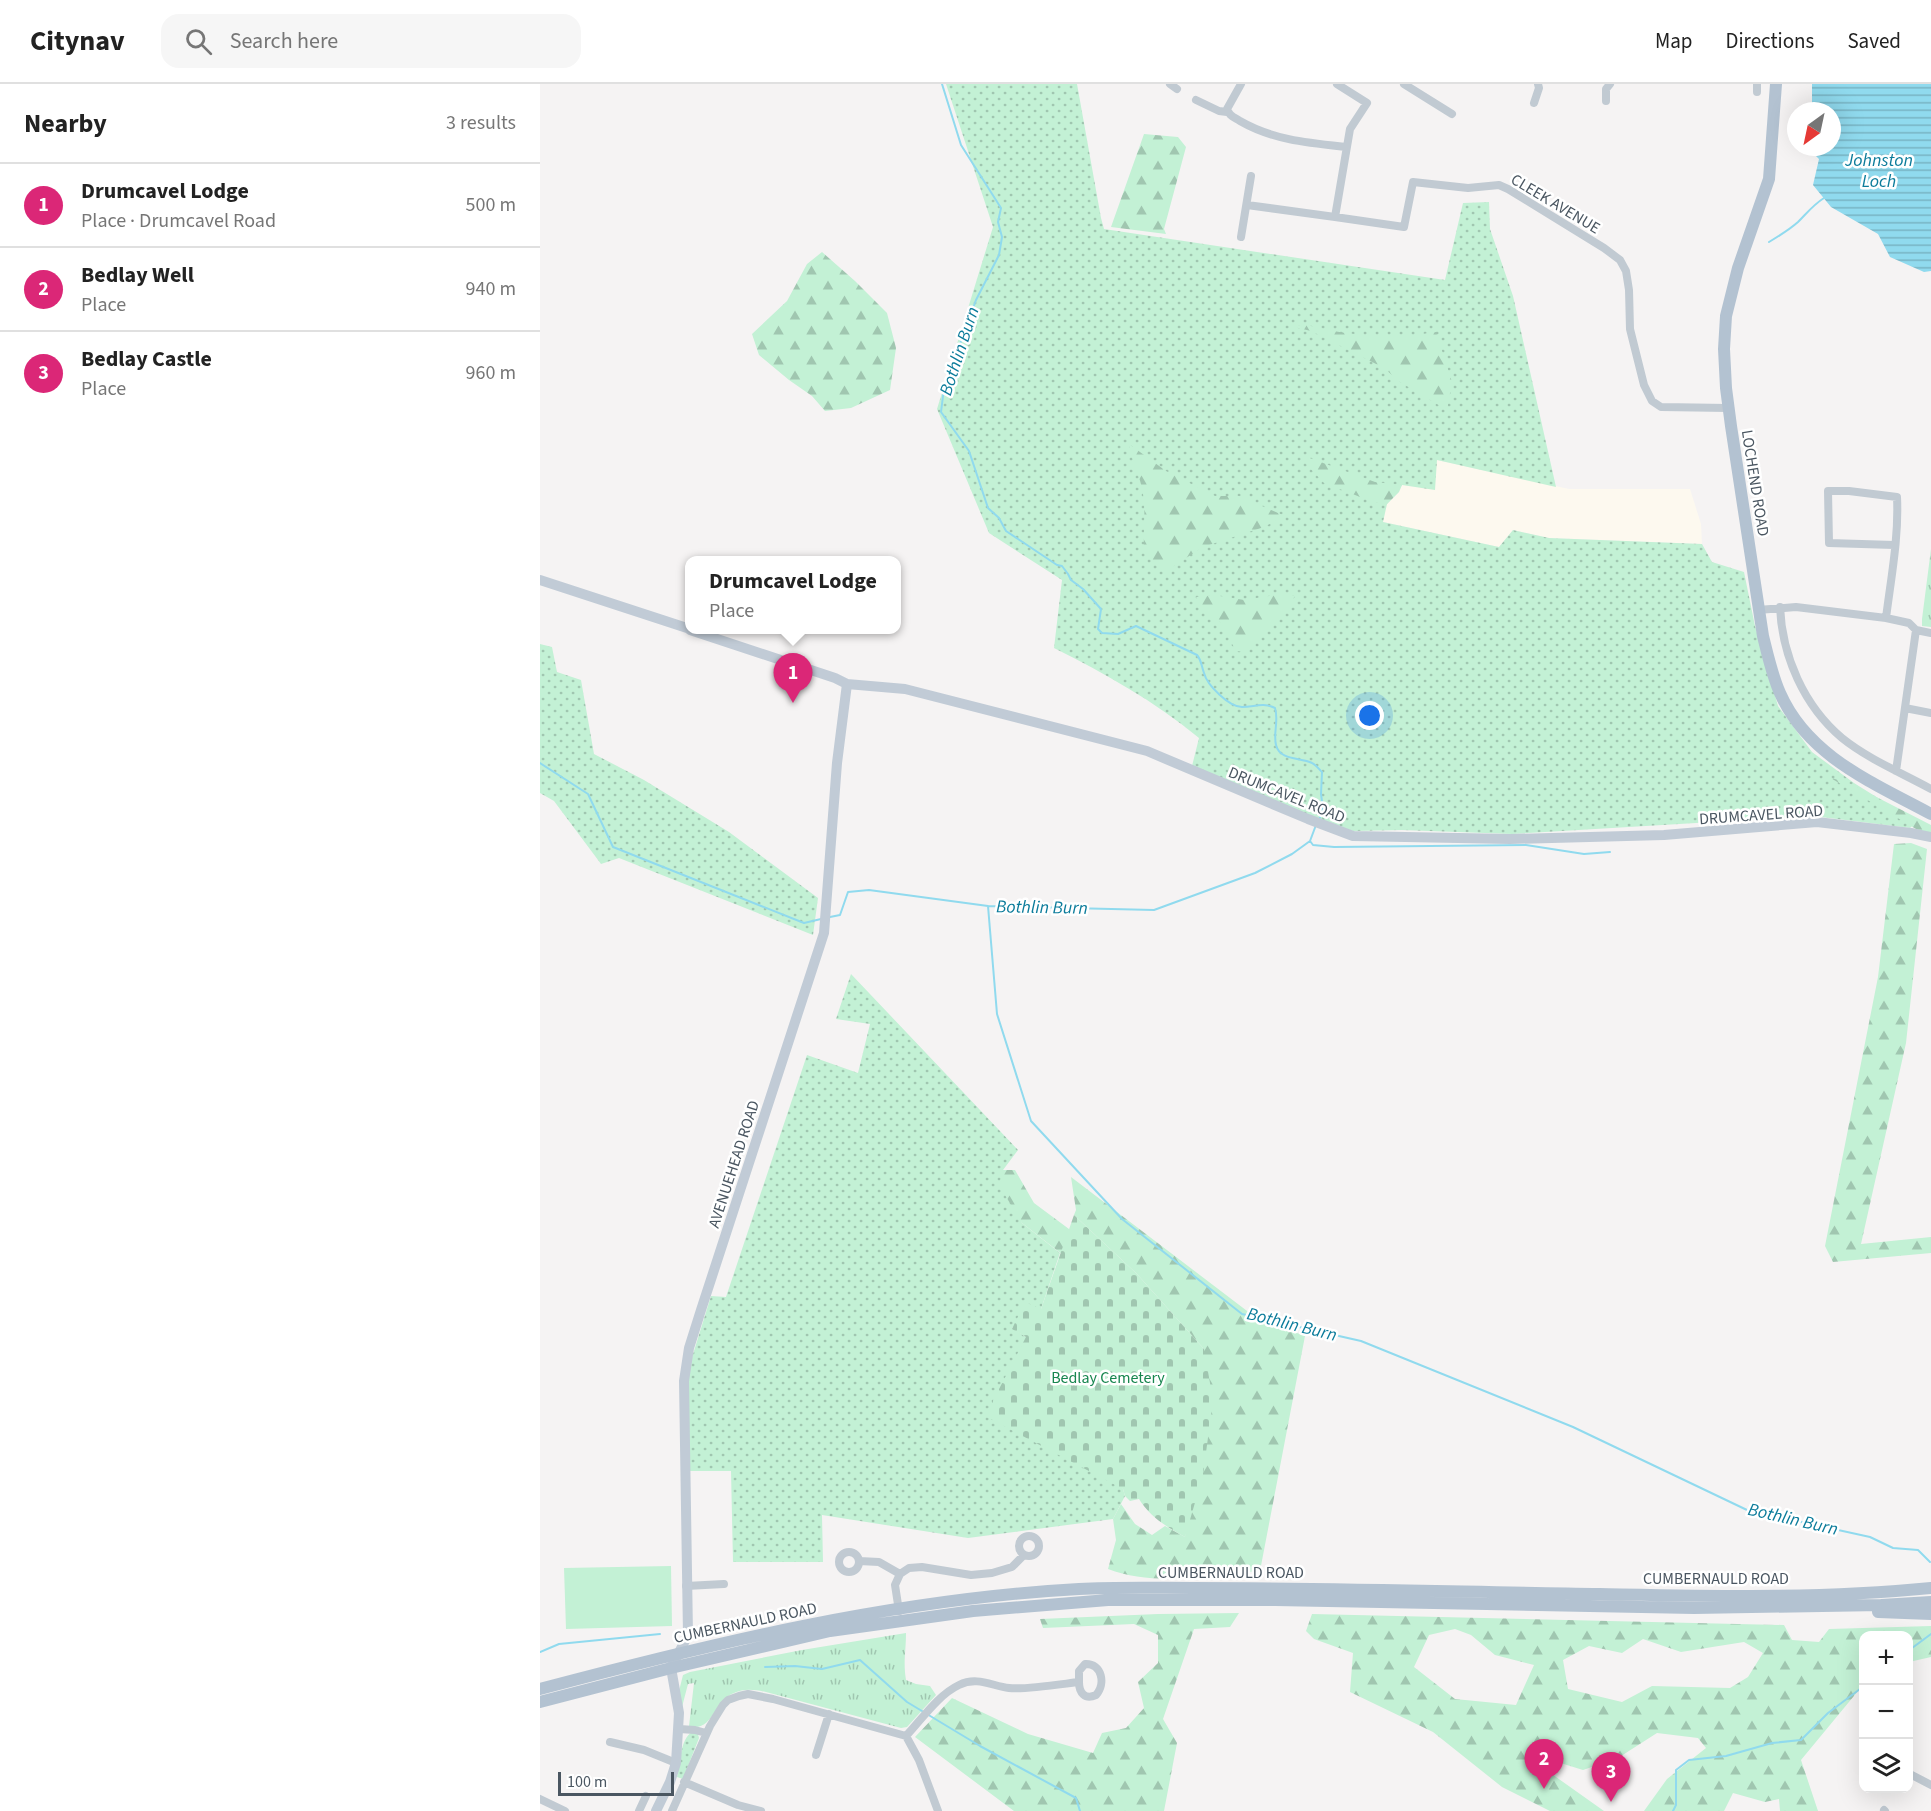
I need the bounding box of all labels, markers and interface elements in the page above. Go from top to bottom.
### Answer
search box [161,14,581,68]
text: Citynav [30,21,125,61]
icon: search [182,25,215,58]
text: Search here [230,25,338,57]
text: Map [1655,26,1693,56]
text: Directions [1726,26,1814,56]
text: Saved [1847,26,1901,56]
north arrow [1787,102,1841,156]
text: Nearby [24,105,107,142]
text: 3 results [446,109,516,137]
water label: Johnston Loch [1844,148,1913,194]
street label: CLEEK AVENUE [1507,169,1604,239]
text: Drumcavel Lodge [81,175,249,207]
text: 1 [38,191,49,219]
text: 500 m [466,191,516,219]
text: Place · Drumcavel Road [81,207,276,235]
text: Bedlay Well [81,259,194,291]
text: 2 [38,275,49,303]
text: 940 m [466,275,516,303]
text: Place [81,291,126,319]
water label: Bothlin Burn [933,304,986,399]
text: Bedlay Castle [81,343,212,375]
text: 3 [38,359,49,387]
text: 960 m [466,359,516,387]
text: Place [81,375,126,403]
street label: LOCHEND ROAD [1736,428,1774,538]
popup [685,556,901,634]
text: Drumcavel Lodge [709,565,877,597]
text: Place [709,597,754,625]
pin: 1 [774,654,812,703]
your location [1355,701,1384,730]
street label: DRUMCAVEL ROAD [1225,761,1348,828]
street label: DRUMCAVEL ROAD [1698,800,1824,830]
water label: Bothlin Burn [996,894,1088,921]
street label: AVENUEHEAD ROAD [703,1098,765,1231]
water label: Bothlin Burn [1244,1301,1339,1348]
park label: Bedlay Cemetery [1051,1367,1165,1389]
water label: Bothlin Burn [1745,1497,1840,1542]
street label: CUMBERNAULD ROAD [1158,1562,1304,1584]
street label: CUMBERNAULD ROAD [1643,1568,1789,1590]
street label: CUMBERNAULD ROAD [672,1597,819,1649]
map controls [1859,1631,1913,1793]
button: + [1859,1631,1913,1685]
button: − [1859,1685,1913,1739]
button: layers [1859,1739,1913,1793]
pin: 2 [1524,1740,1564,1789]
pin: 3 [1592,1752,1630,1802]
scale bar [558,1769,674,1796]
text: 100 m [567,1771,607,1793]

